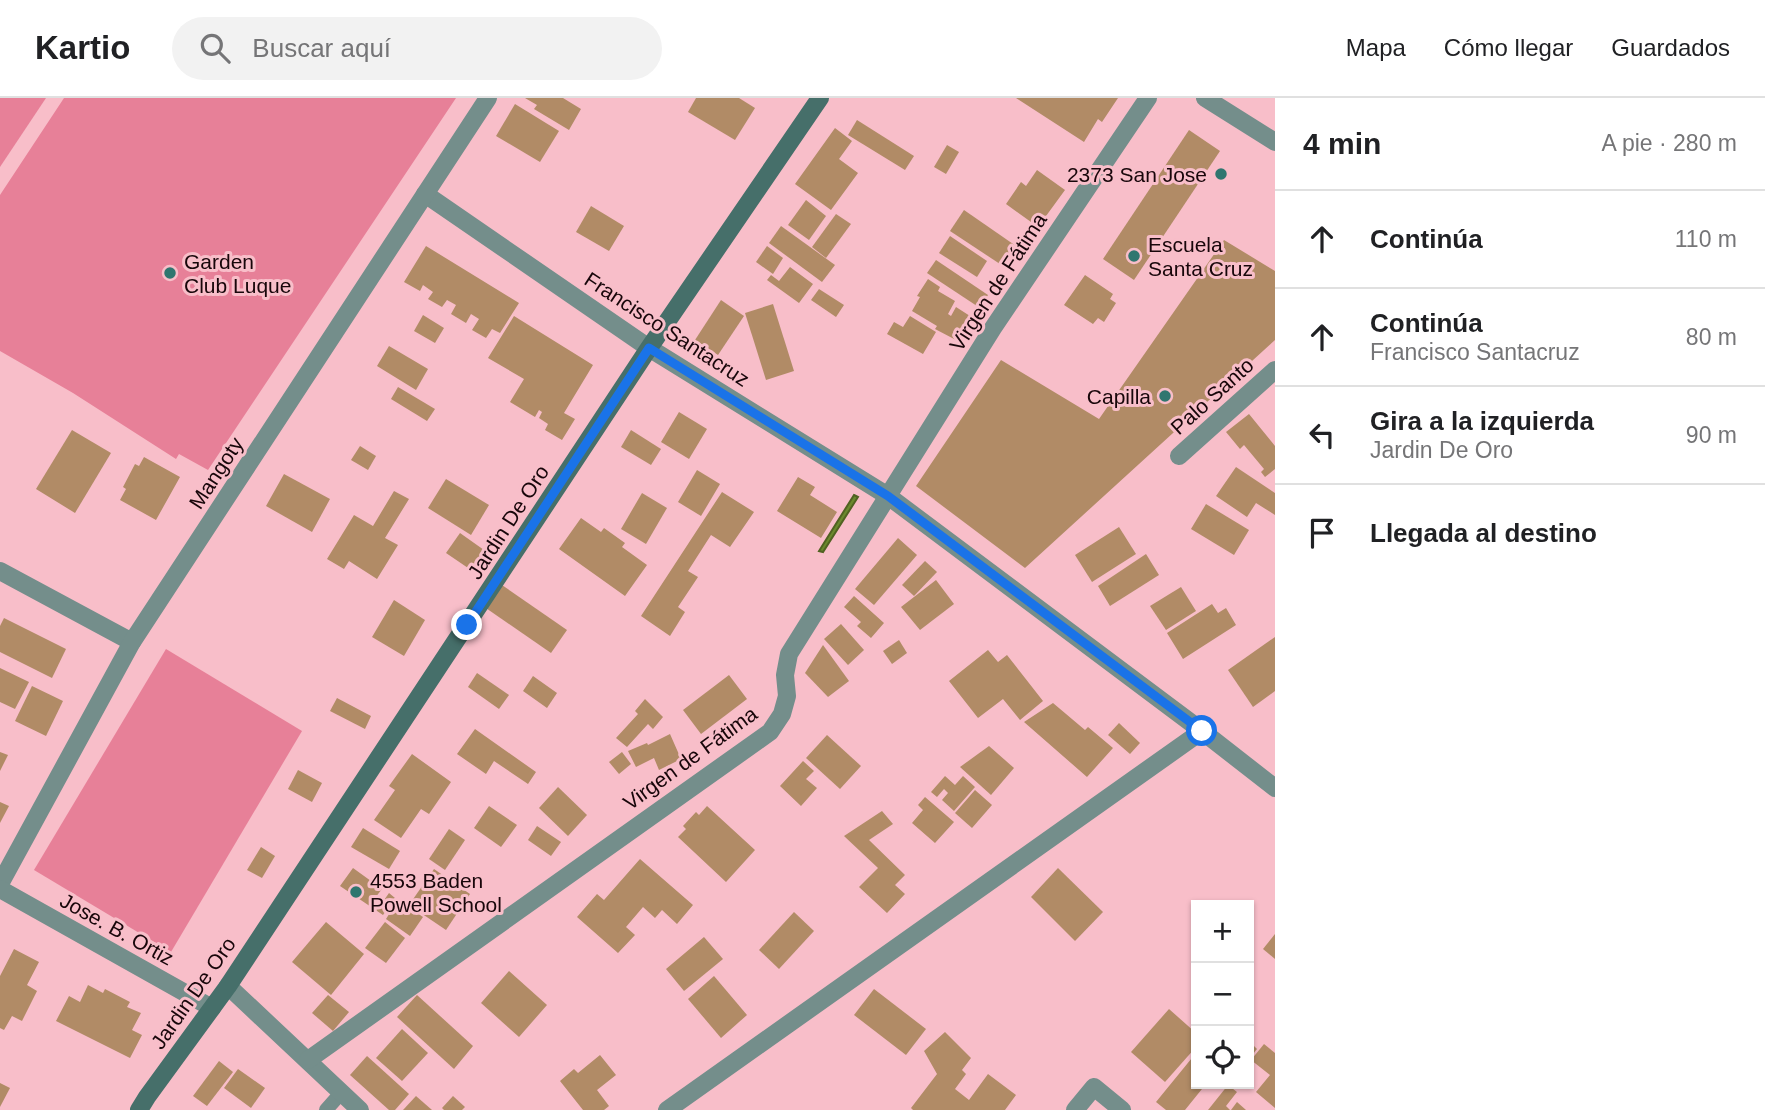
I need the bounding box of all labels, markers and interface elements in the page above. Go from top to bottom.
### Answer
search box [172,17,662,80]
text: Kartio [35,29,130,66]
icon: search [196,29,234,67]
text: Buscar aquí [252,33,391,63]
text: Mapa [1346,34,1406,61]
text: Cómo llegar [1444,34,1573,61]
text: Guardados [1611,34,1730,61]
text: 4 min [1303,127,1381,160]
text: A pie · 280 m [1601,130,1737,156]
place label: 2373 San Jose [1067,163,1207,186]
marker: 2373 San Jose [1213,166,1229,182]
street label: Virgen de Fátima [945,209,1051,355]
icon: ahead [1303,220,1341,258]
text: Continúa [1370,224,1483,254]
text: 110 m [1675,226,1737,252]
place label: Escuela Santa Cruz [1148,233,1253,280]
marker: Escuela Santa Cruz [1126,248,1142,264]
place label: Garden Club Luque [184,250,291,297]
marker: Garden Club Luque [162,265,178,281]
street label: Francisco Santacruz [580,267,754,391]
text: Continúa [1370,308,1483,338]
icon: ahead [1303,318,1341,356]
text: 80 m [1686,324,1737,350]
text: Francisco Santacruz [1370,339,1580,365]
street label: Palo Santo [1166,353,1258,439]
place label: Capilla [1087,385,1151,408]
marker: Capilla [1157,388,1173,404]
text: Gira a la izquierda [1370,406,1594,436]
icon: left [1303,416,1341,454]
text: 90 m [1686,422,1737,448]
street label: Mangoty [184,433,248,513]
text: Jardin De Oro [1370,437,1513,463]
street label: Jardin De Oro [463,461,553,583]
icon: arrive [1303,514,1341,552]
text: Llegada al destino [1370,518,1597,548]
route end [451,609,482,640]
street label: Virgen de Fátima [619,702,762,814]
route start [1186,715,1217,746]
place label: 4553 Baden Powell School [370,869,502,916]
marker: 4553 Baden Powell School [348,884,364,900]
street label: Jose. B. Ortiz [56,888,178,970]
map controls [1191,900,1254,1089]
button: + [1191,900,1254,963]
street label: Jardin De Oro [146,933,240,1053]
button: − [1191,963,1254,1026]
button: locate [1191,1026,1254,1089]

